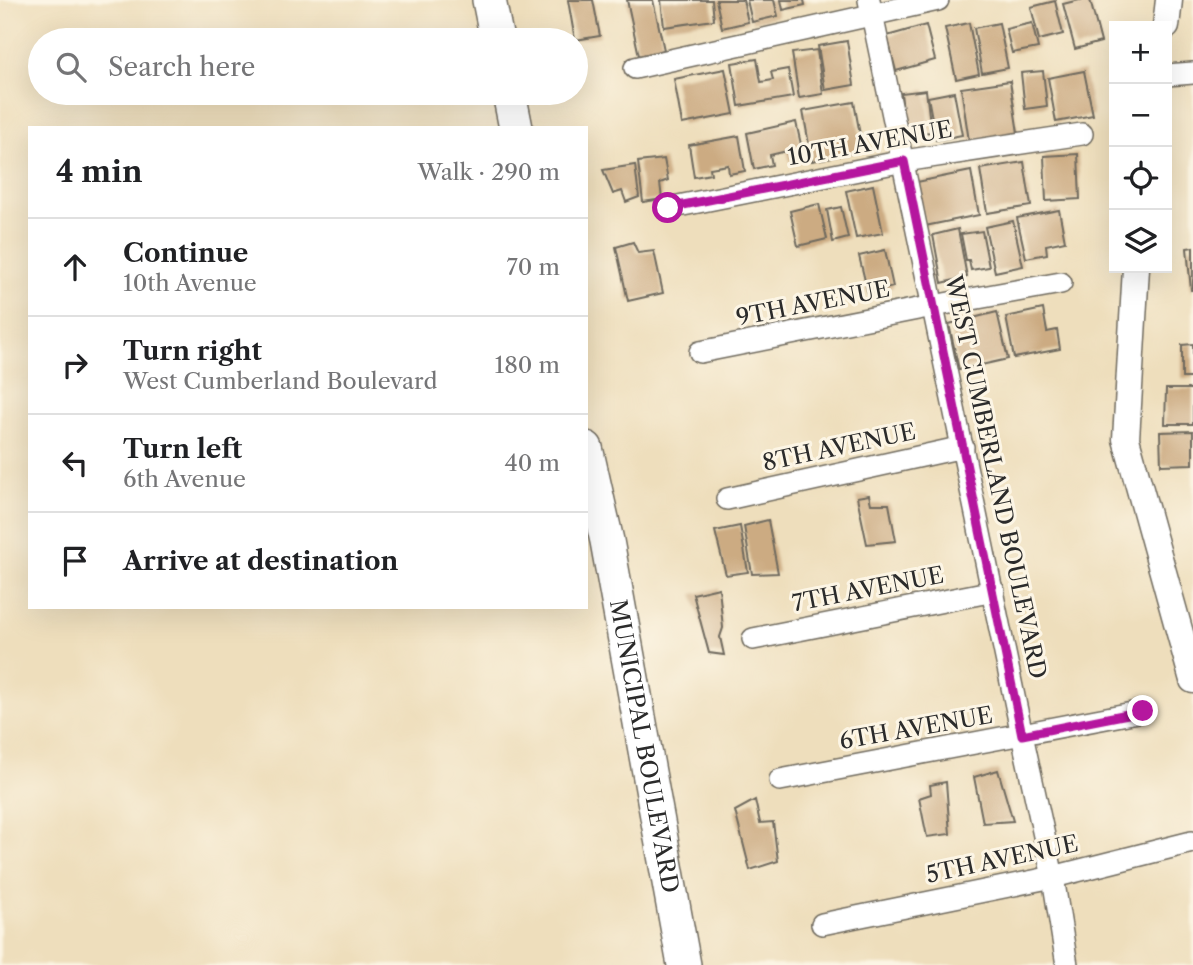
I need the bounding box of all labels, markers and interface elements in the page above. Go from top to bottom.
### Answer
map controls [1109,21,1172,273]
button: + [1109,21,1172,84]
search box [28,28,588,105]
icon: search [52,48,90,86]
text: Search here [108,51,255,83]
button: − [1109,84,1172,147]
street label: 10TH AVENUE [786,115,954,171]
button: locate [1109,147,1172,210]
text: 4 min [56,153,142,190]
text: Walk · 290 m [418,158,560,186]
route start [652,192,683,223]
button: layers [1109,210,1172,273]
text: Continue [123,237,248,269]
icon: ahead [56,248,94,286]
text: 70 m [507,253,560,281]
text: 10th Avenue [123,269,257,297]
street label: WEST CUMBERLAND BOULEVARD [939,272,1053,681]
street label: 9TH AVENUE [734,274,892,332]
text: Turn right [123,335,262,367]
icon: right [56,346,94,384]
text: 180 m [495,351,560,379]
text: West Cumberland Boulevard [123,367,437,395]
street label: 8TH AVENUE [760,417,918,477]
text: Turn left [123,433,242,465]
icon: left [56,444,94,482]
text: 40 m [505,449,560,477]
text: 6th Avenue [123,465,246,493]
icon: arrive [56,542,94,580]
text: Arrive at destination [123,545,398,577]
street label: 7TH AVENUE [790,561,946,617]
street label: MUNICIPAL BOULEVARD [604,597,685,895]
route end [1127,695,1158,726]
street label: 6TH AVENUE [837,701,995,755]
street label: 5TH AVENUE [923,829,1081,889]

